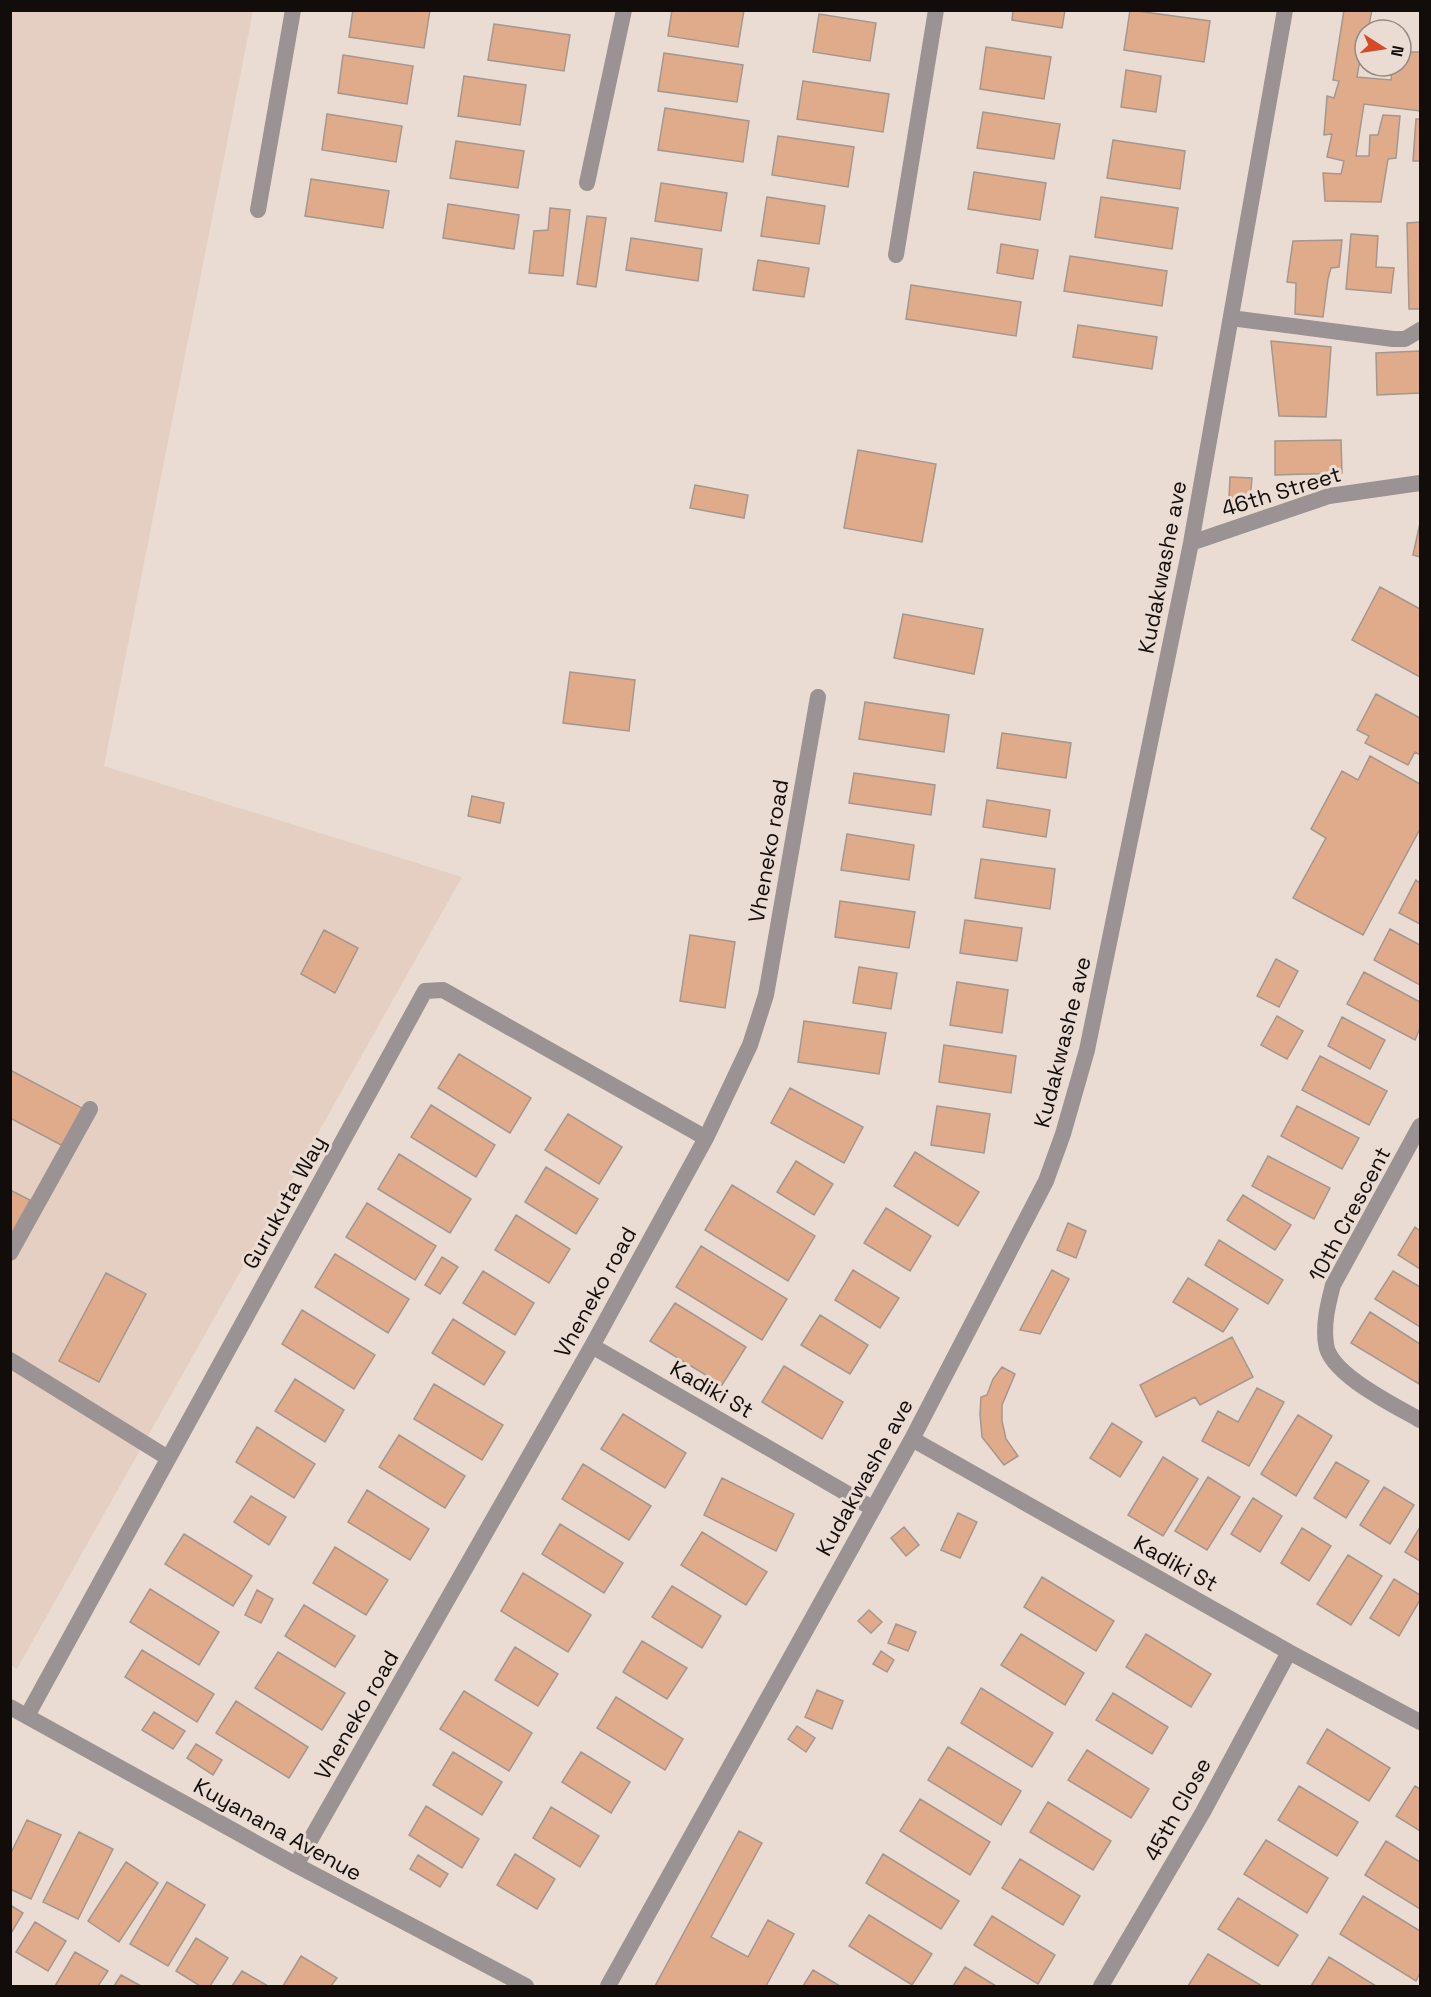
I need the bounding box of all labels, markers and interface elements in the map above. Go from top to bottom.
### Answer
north arrow [1353,18,1413,78]
text: N [1386,44,1409,58]
street label: 46th Street [1218,460,1344,522]
street label: Kudakwashe ave [1132,478,1192,656]
street label: Vheneko road [742,777,794,925]
street label: Kudakwashe ave [1027,953,1097,1131]
street label: Gurukuta Way [236,1130,332,1274]
street label: 10th Crescent [1302,1142,1396,1286]
street label: Vheneko road [548,1222,642,1362]
street label: Kadiki St [665,1354,759,1424]
street label: Kudakwashe ave [809,1393,919,1561]
street label: Kadiki St [1129,1528,1223,1598]
street label: Vheneko road [308,1645,404,1785]
street label: 45th Close [1137,1752,1217,1866]
street label: Kuyanana Avenue [189,1771,367,1887]

